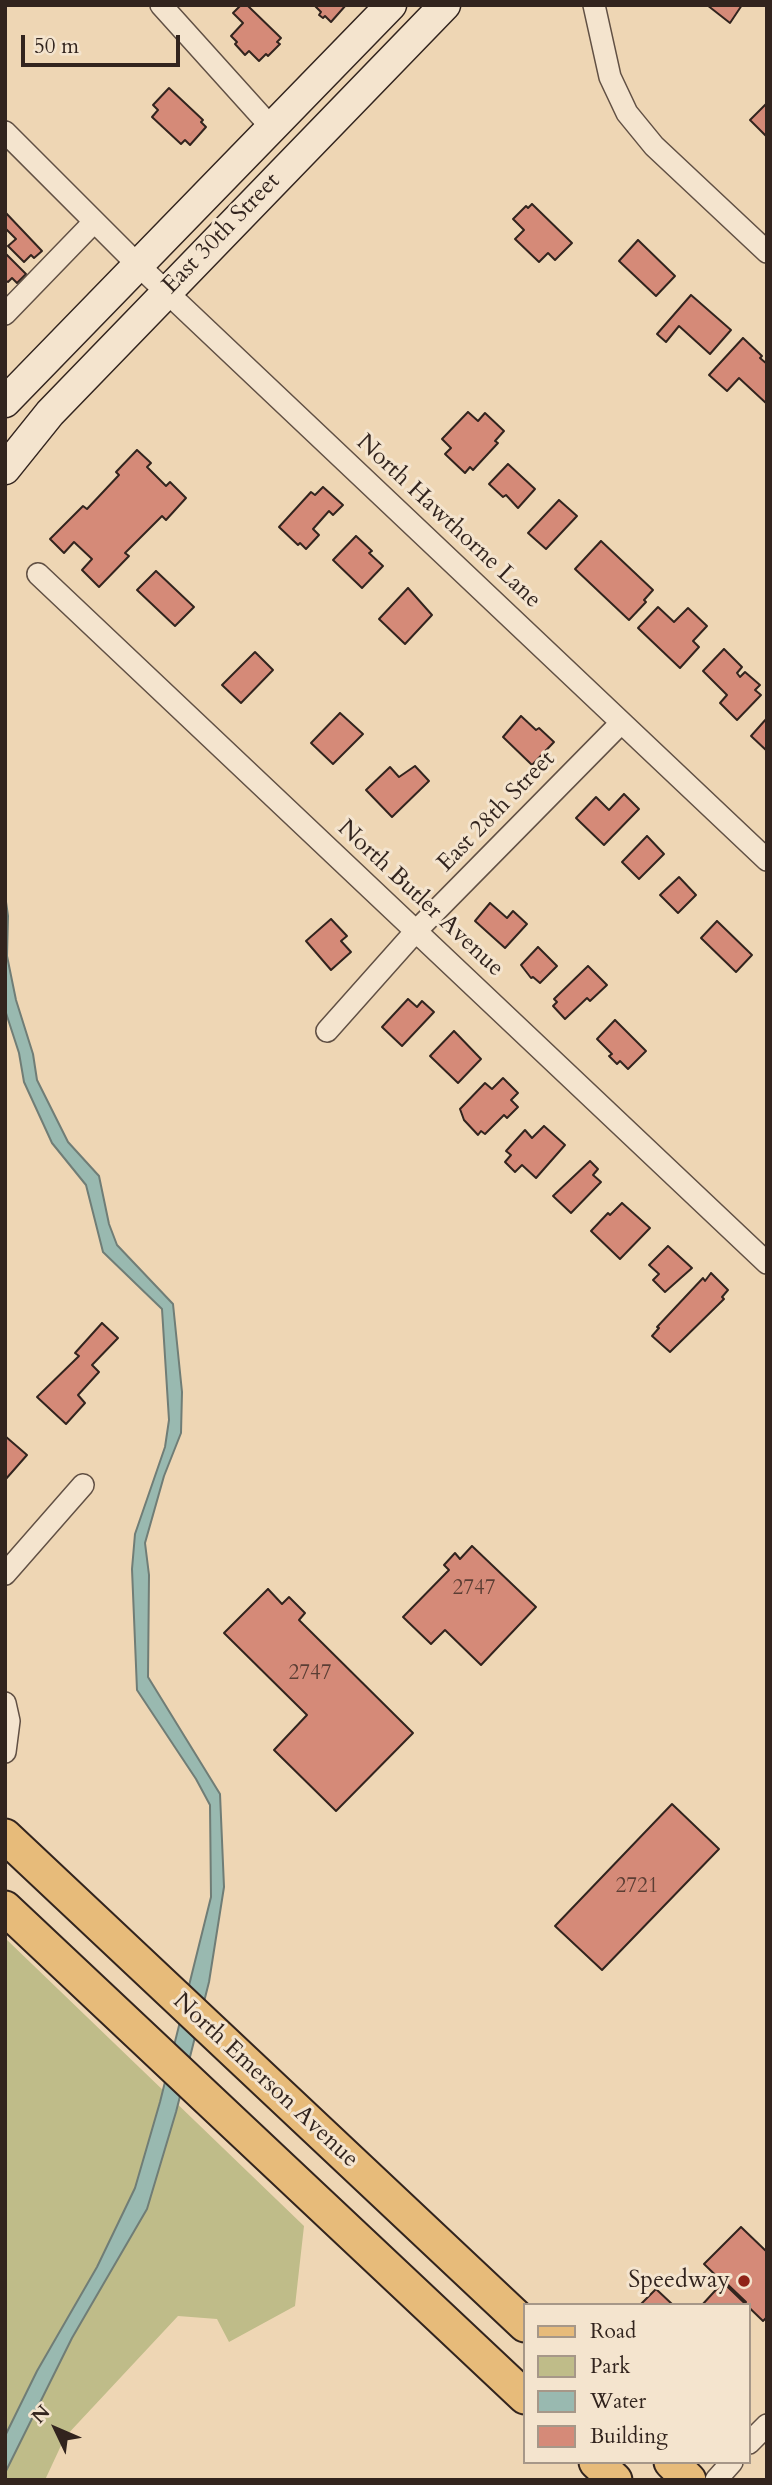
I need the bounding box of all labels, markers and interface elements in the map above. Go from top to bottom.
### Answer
scale bar [24,21,184,65]
text: 50 m [34,32,79,61]
street label: East 30th Street [157,168,287,300]
street label: North Hawthorne Lane [350,429,546,615]
street label: East 28th Street [432,746,562,878]
street label: North Butler Avenue [331,815,509,983]
house number: 2747 [452,1576,496,1602]
house number: 2747 [288,1661,332,1687]
house number: 2721 [615,1874,659,1900]
street label: North Emerson Avenue [166,1988,364,2174]
place label: Speedway [628,2267,730,2295]
marker: Speedway [736,2273,752,2289]
legend [524,2303,751,2464]
text: Road [590,2317,636,2346]
text: Park [590,2352,630,2381]
text: Water [590,2387,646,2416]
north arrow [21,2394,91,2464]
text: N [26,2399,56,2429]
text: Building [590,2422,668,2451]

